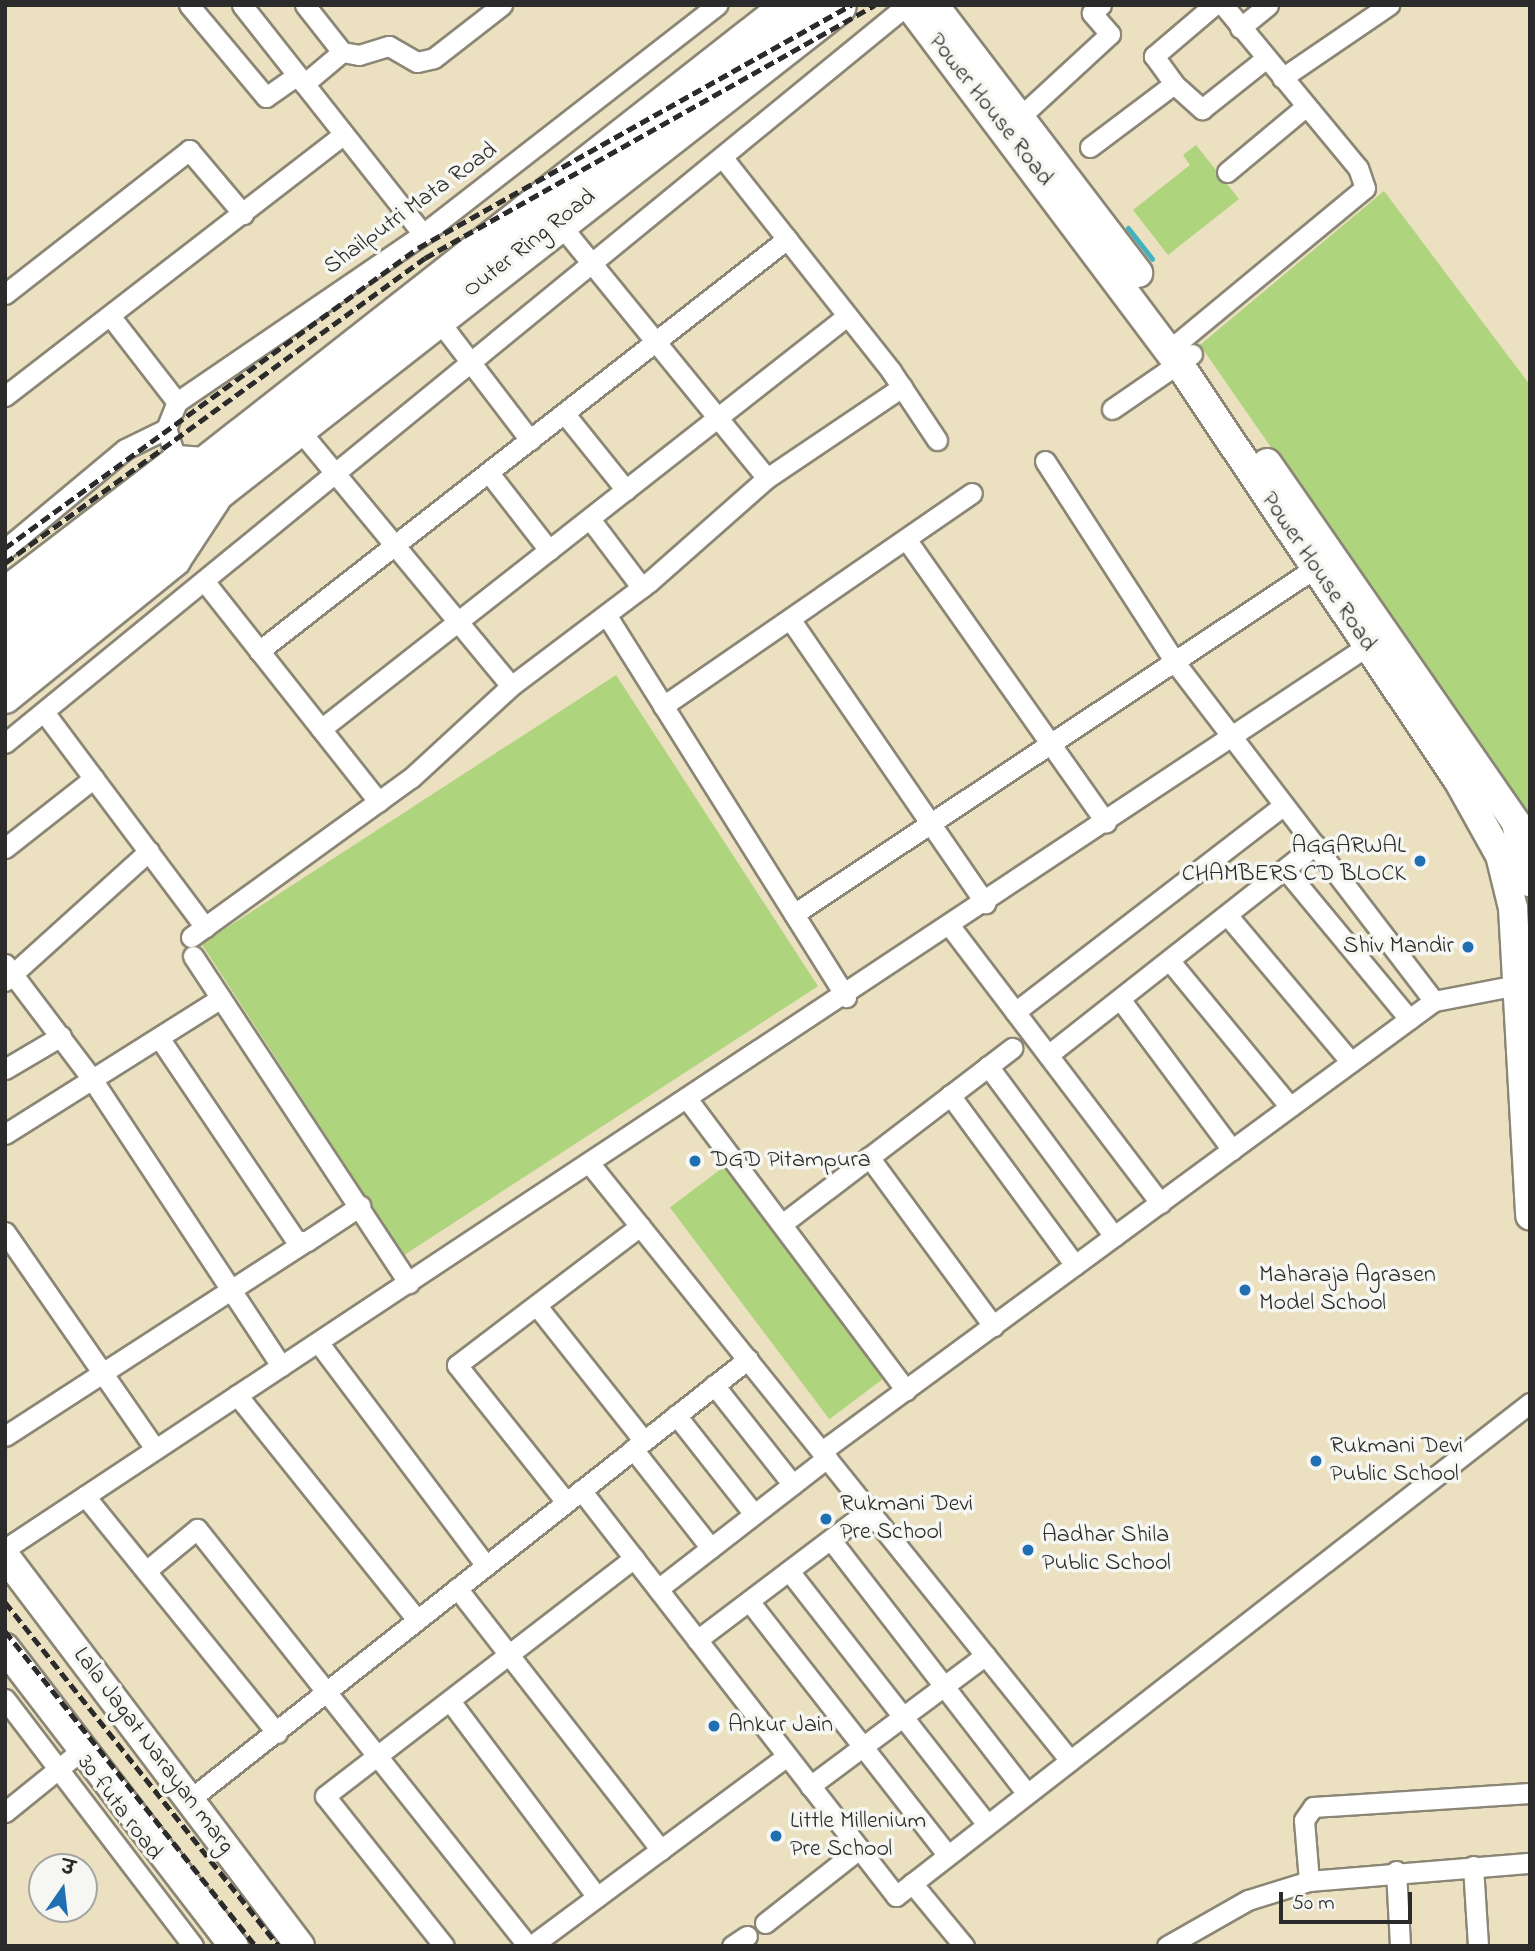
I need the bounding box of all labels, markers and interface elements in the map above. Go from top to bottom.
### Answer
street label: Power House Road [921,28,1059,192]
street label: Shailputri Mata Road [319,136,503,282]
street label: Outer Ring Road [458,183,602,305]
street label: Power House Road [1254,487,1382,657]
place label: AGGARWAL CHAMBERS CD BLOCK [1182,833,1406,889]
marker: AGGARWAL CHAMBERS CD BLOCK [1412,853,1428,869]
place label: Shiv Mandir [1343,933,1454,961]
marker: Shiv Mandir [1460,939,1476,955]
place label: DGD Pitampura [711,1147,871,1175]
marker: DGD Pitampura [685,1151,705,1171]
place label: Maharaja Agrasen Model School [1259,1262,1436,1318]
marker: Maharaja Agrasen Model School [1237,1282,1253,1298]
place label: Rukmani Devi Public School [1330,1433,1463,1489]
marker: Rukmani Devi Public School [1308,1453,1324,1469]
place label: Rukmani Devi Pre School [840,1491,973,1547]
marker: Rukmani Devi Pre School [818,1511,834,1527]
place label: Aadhar Shila Public School [1042,1522,1171,1578]
marker: Aadhar Shila Public School [1020,1542,1036,1558]
street label: Lala Jagat Narayan marg [66,1642,240,1860]
place label: Ankur Jain [728,1712,833,1740]
marker: Ankur Jain [706,1718,722,1734]
street label: 30 futa road [70,1750,168,1866]
place label: Little Millenium Pre School [790,1808,926,1864]
marker: Little Millenium Pre School [768,1828,784,1844]
north arrow [28,1853,98,1923]
text: उ [58,1854,77,1884]
scale bar [1283,1878,1416,1922]
text: 50 m [1292,1889,1335,1919]

